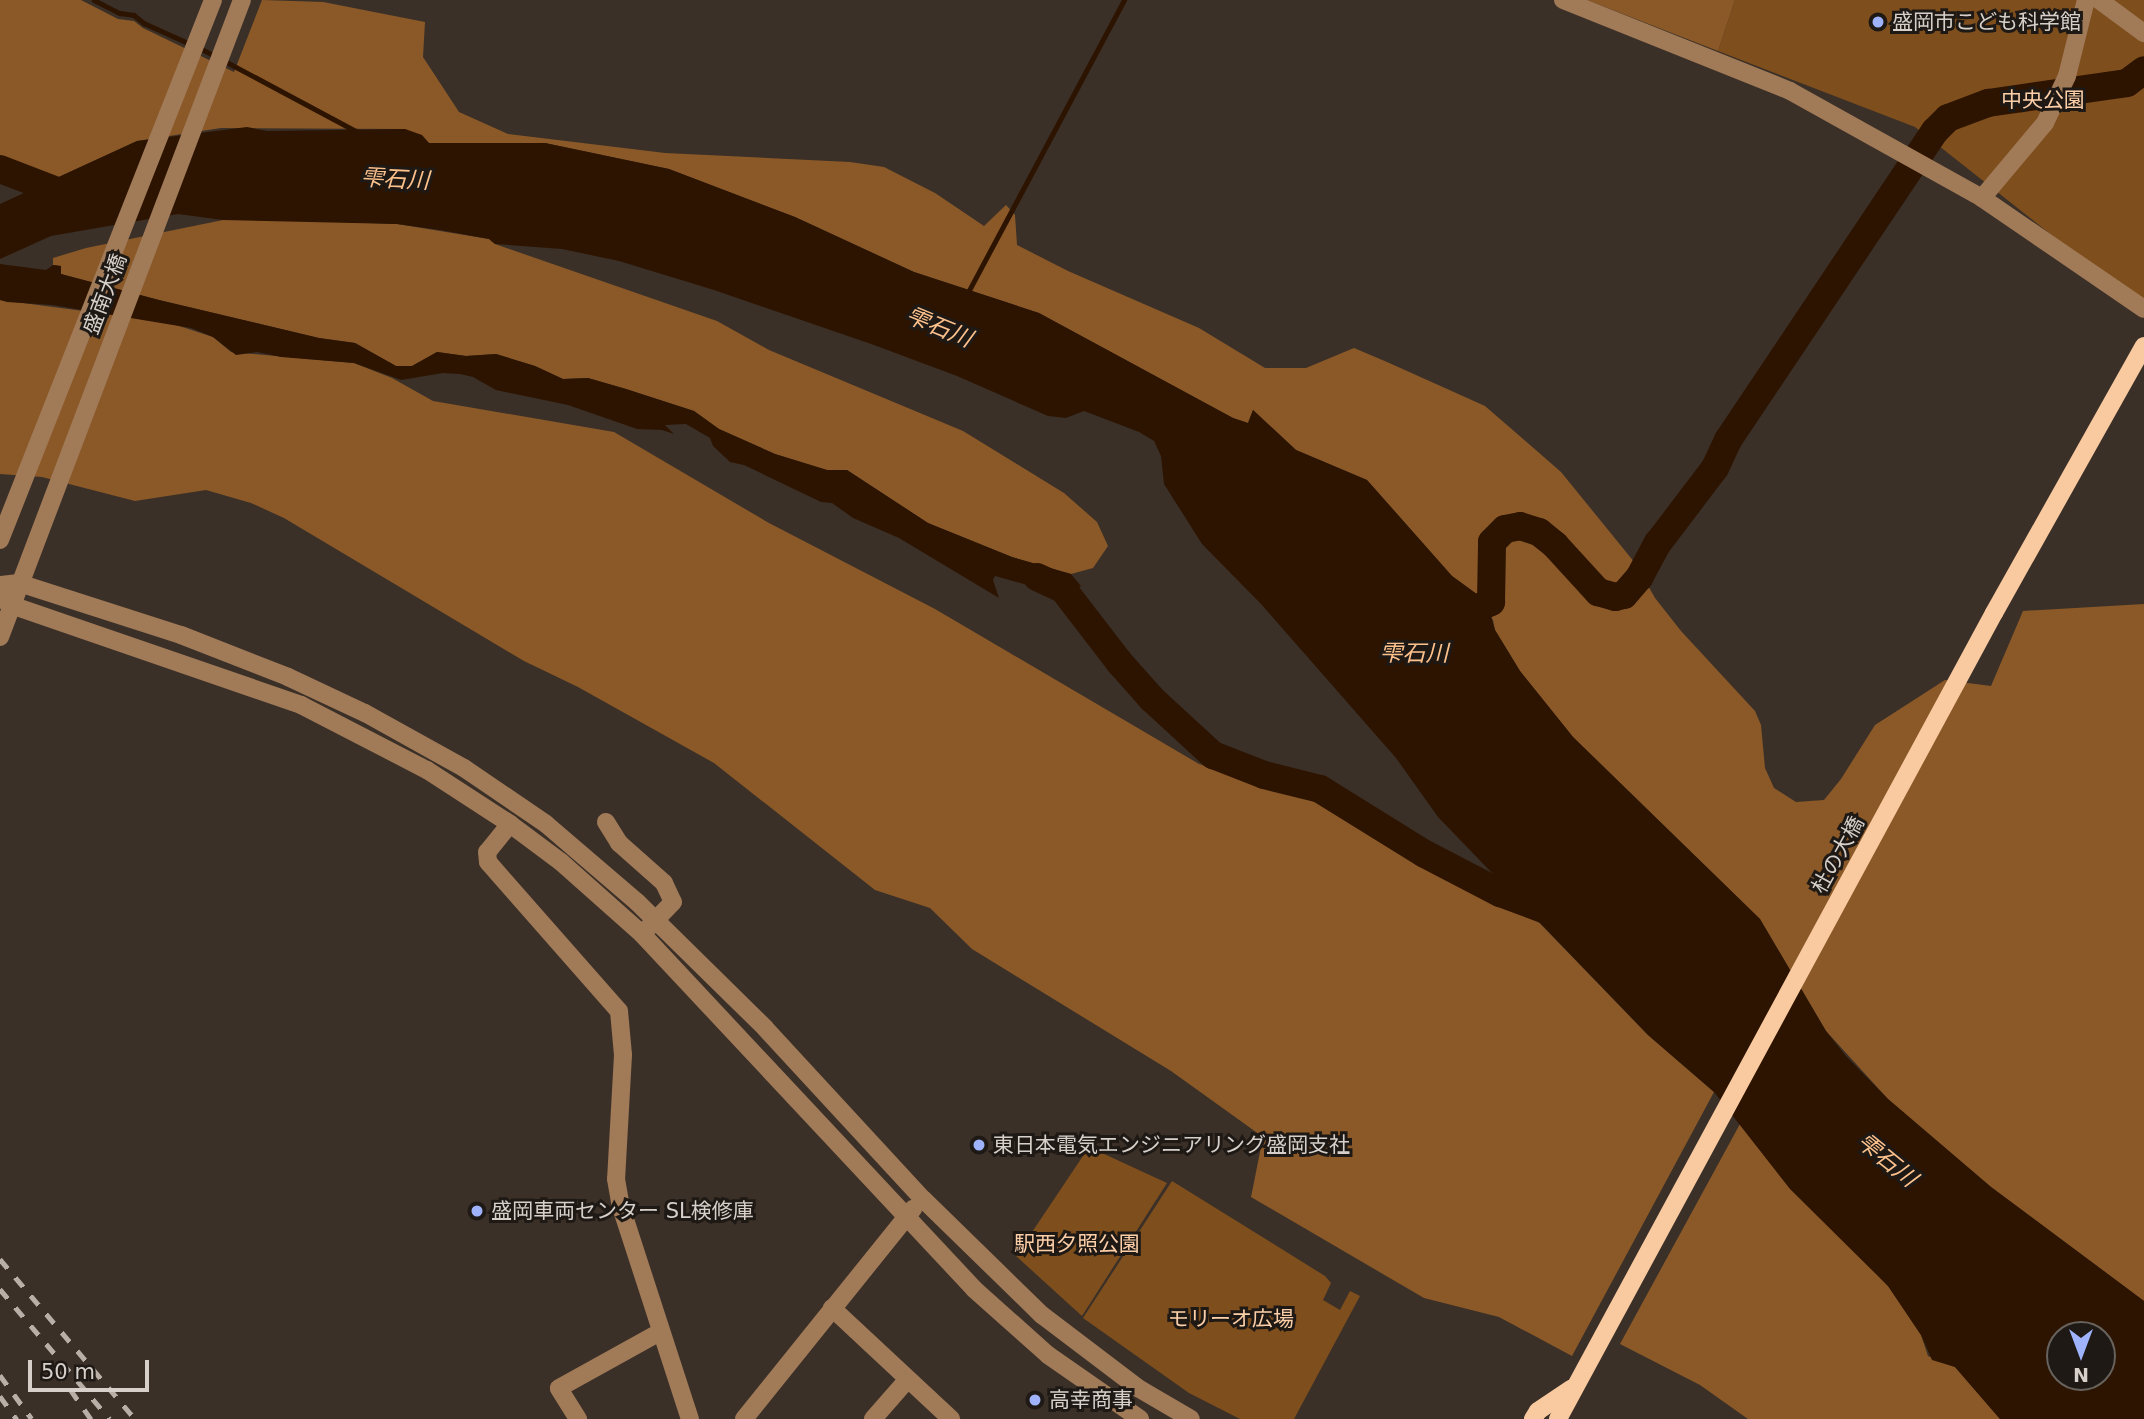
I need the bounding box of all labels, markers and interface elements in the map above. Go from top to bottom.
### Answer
place label: 盛岡市こども科学館 [1892,9,2081,35]
marker: 盛岡市こども科学館 [1870,14,1886,30]
park label: 中央公園 [2001,87,2085,113]
water label: 雫石川 [360,163,430,195]
street label: 盛南大橋 [78,250,132,338]
water label: 雫石川 [902,301,976,353]
water label: 雫石川 [1380,639,1448,667]
street label: 杜の大橋 [1807,812,1869,898]
water label: 雫石川 [1852,1128,1922,1192]
place label: 東日本電気エンジニアリング盛岡支社 [993,1132,1350,1158]
marker: 東日本電気エンジニアリング盛岡支社 [971,1137,987,1153]
place label: 盛岡車両センター SL検修庫 [491,1198,754,1224]
marker: 盛岡車両センター SL検修庫 [469,1203,485,1219]
park label: 駅西夕照公園 [1014,1231,1140,1257]
park label: モリーオ広場 [1168,1306,1294,1332]
north arrow [2046,1321,2116,1391]
scale bar [32,1346,152,1390]
text: 50 m [41,1360,95,1384]
text: N [2073,1364,2089,1386]
place label: 高幸商事 [1049,1387,1133,1413]
marker: 高幸商事 [1027,1392,1043,1408]

